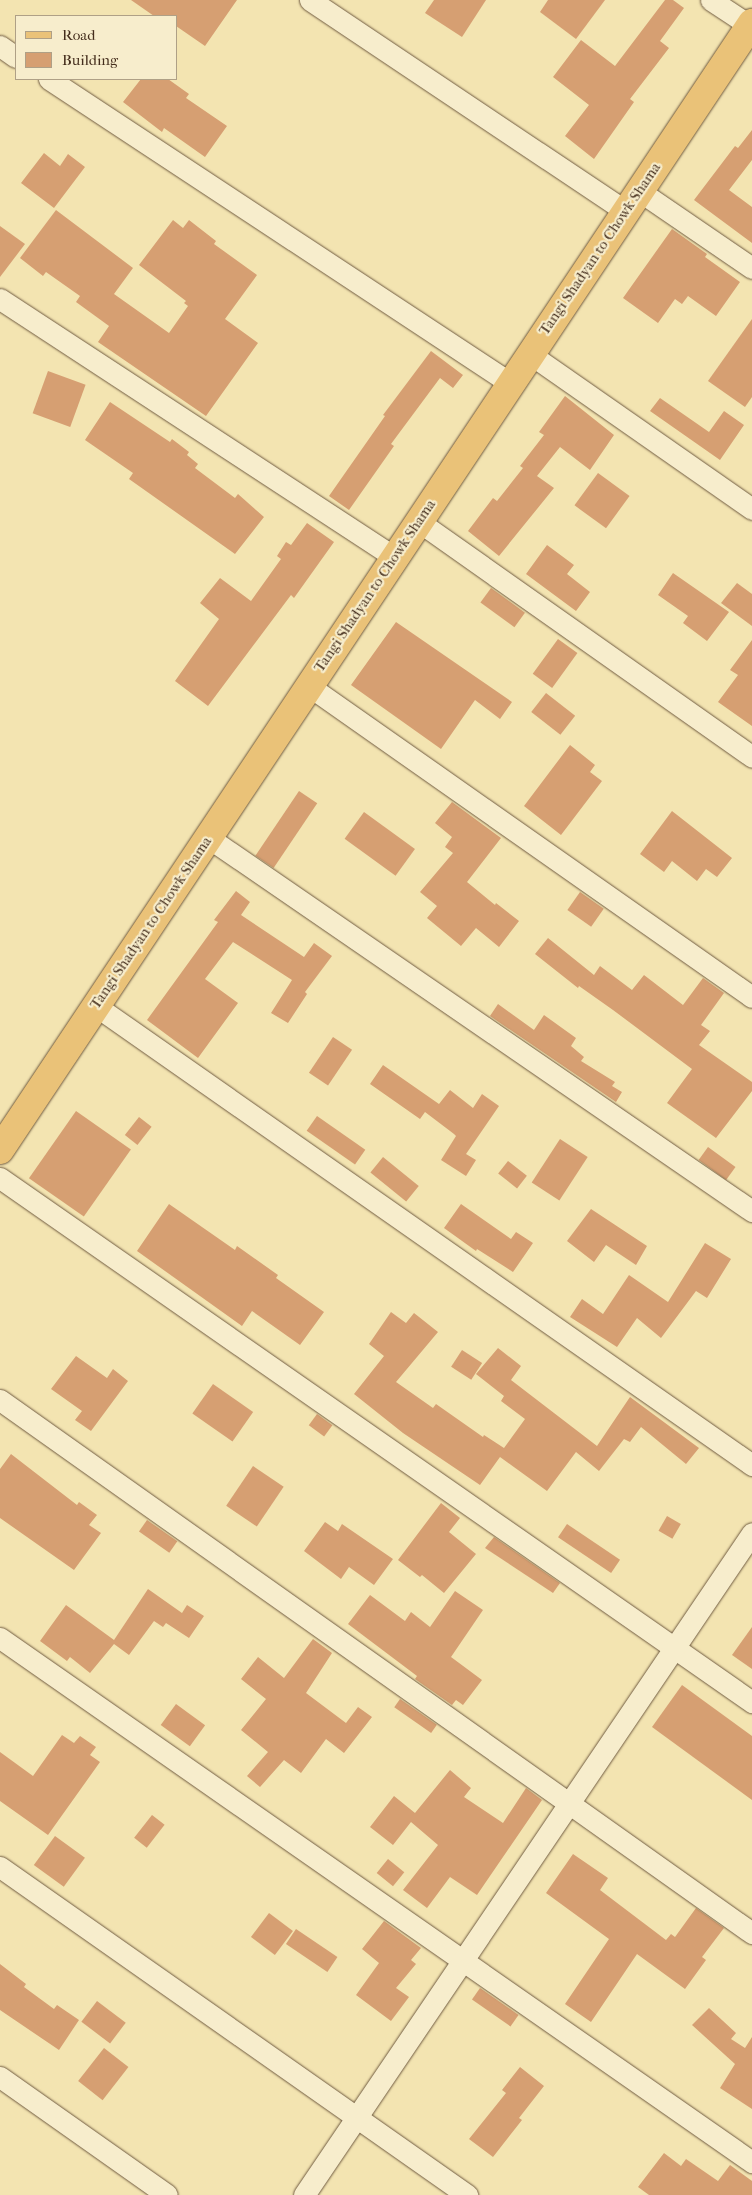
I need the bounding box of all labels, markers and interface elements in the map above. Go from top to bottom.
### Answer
legend [15,15,178,80]
text: Road [62,26,95,44]
text: Building [62,51,118,69]
street label: Tangi Shadyan to Chowk Shama [535,159,665,339]
street label: Tangi Shadyan to Chowk Shama [310,496,440,676]
street label: Tangi Shadyan to Chowk Shama [86,833,216,1013]

